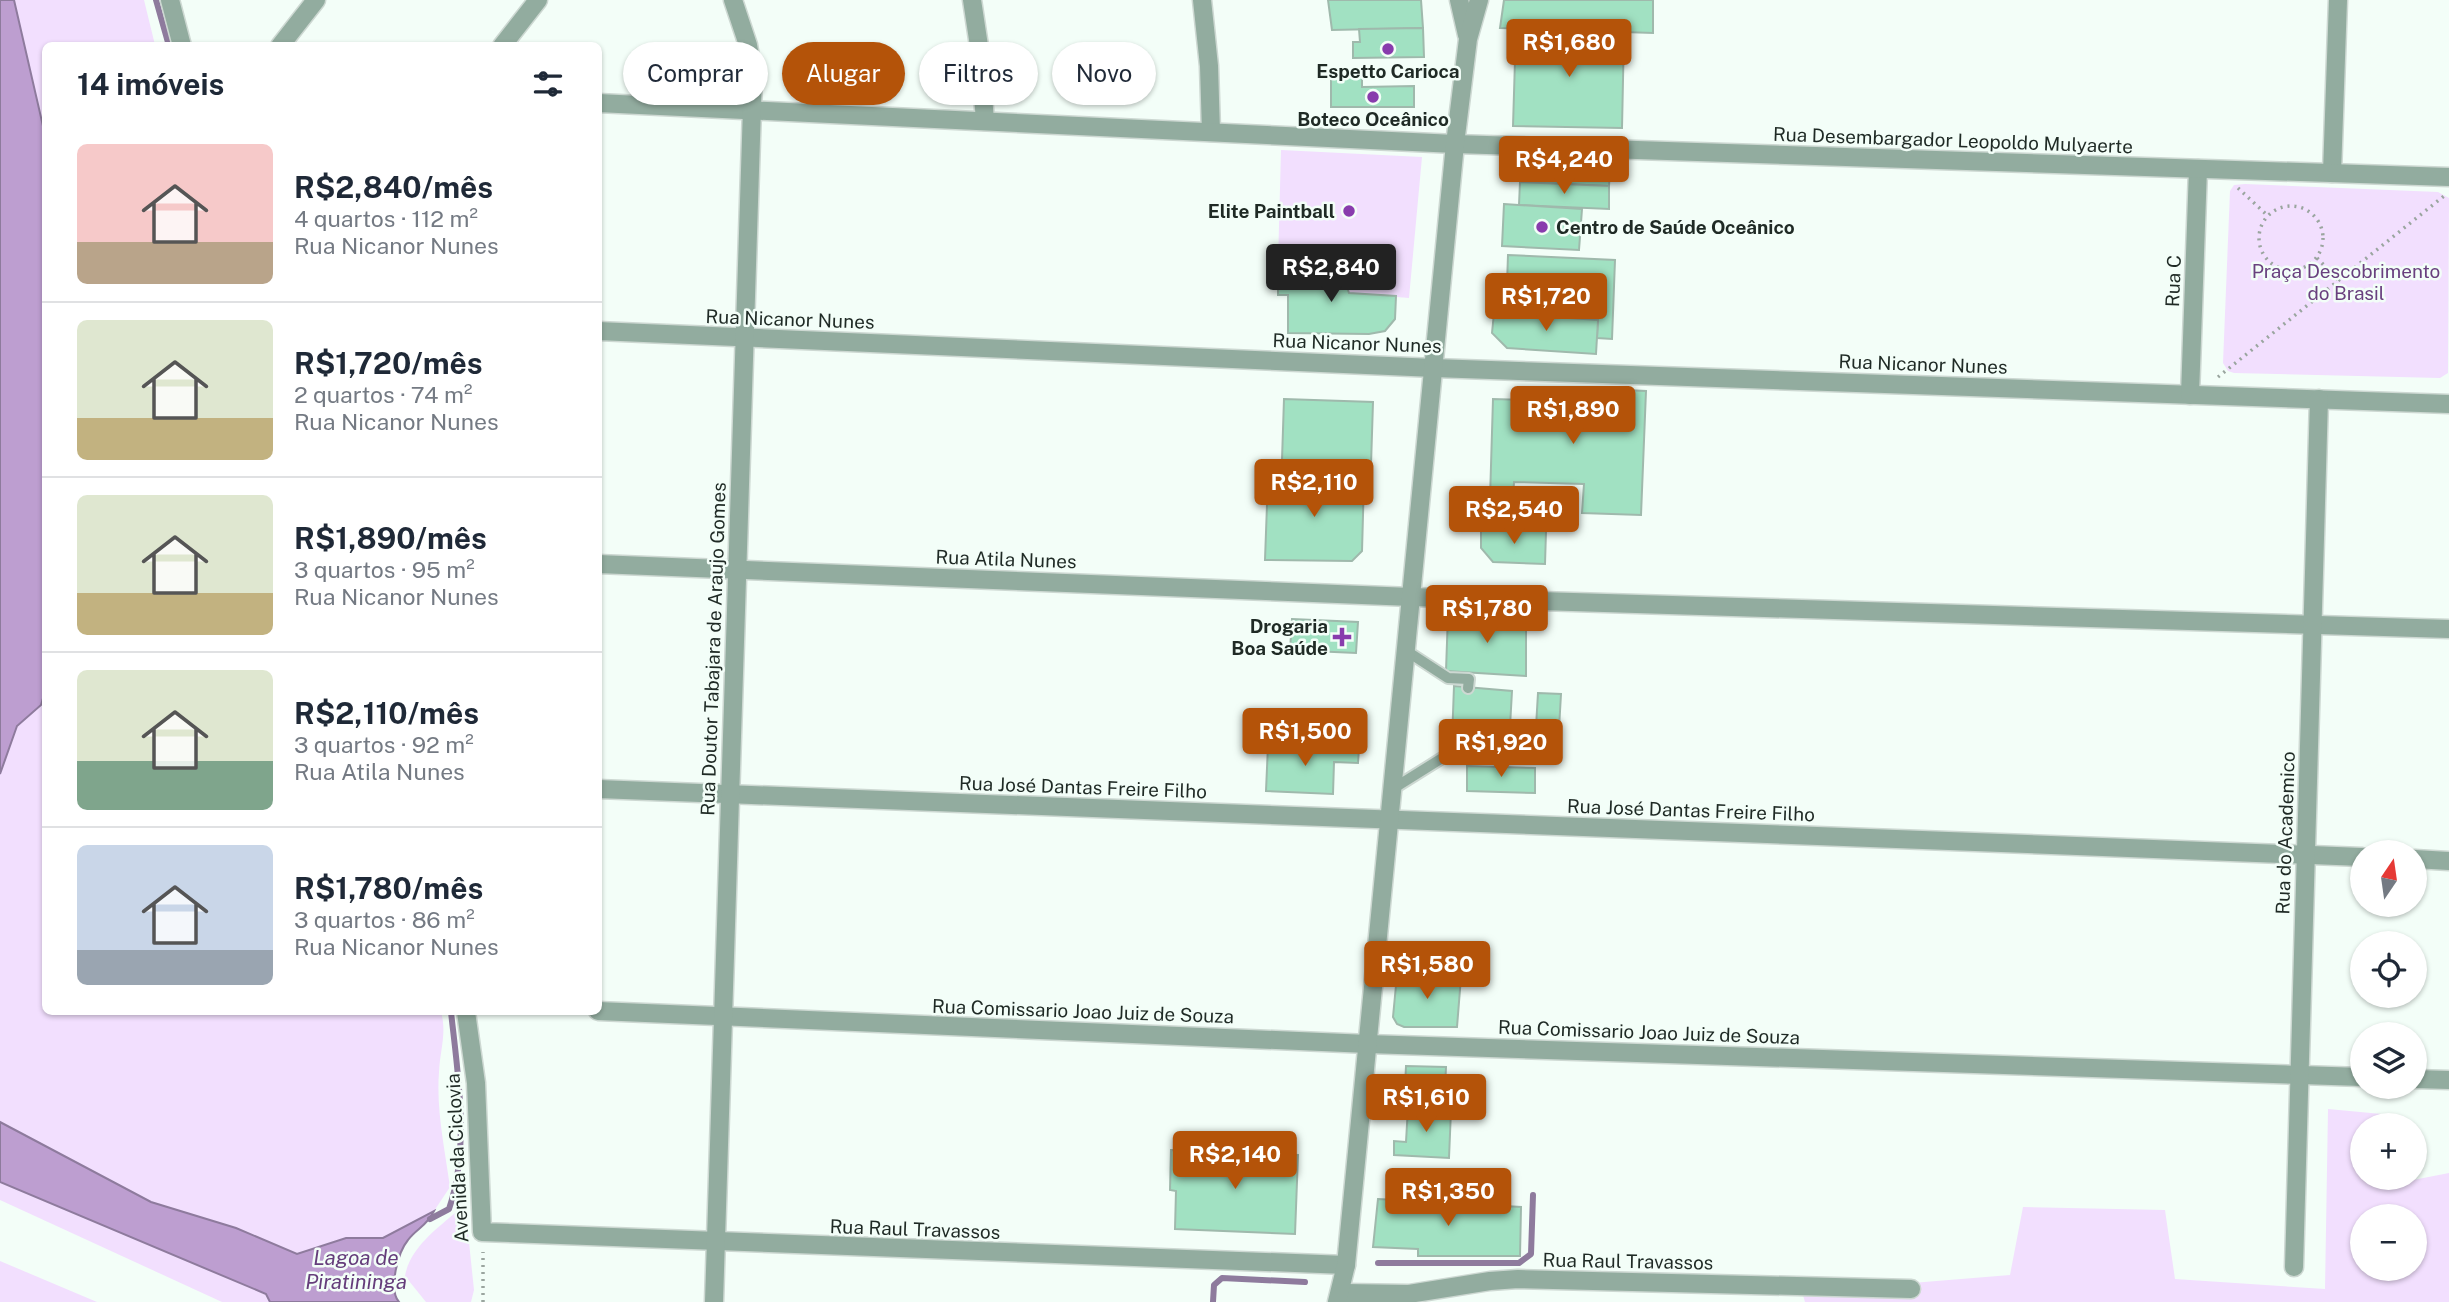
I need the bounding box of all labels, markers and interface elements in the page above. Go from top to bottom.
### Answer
pin: R$1,680 [1504,20,1634,79]
text: R$1,680 [1522,28,1616,55]
marker: Espetto Carioca [1380,41,1396,57]
chip: Comprar [623,42,768,105]
chip: Alugar [782,42,905,105]
chip: Filtros [919,42,1038,105]
chip: Novo [1052,42,1156,105]
place label: Espetto Carioca [1316,60,1460,82]
icon: filters [529,65,567,103]
text: 14 imóveis [77,66,224,102]
marker: Boteco Oceânico [1365,89,1381,105]
place label: Boteco Oceânico [1297,108,1449,130]
street label: Rua Desembargador Leopoldo Mulyaerte [1773,123,2133,157]
pin: R$4,240 [1499,136,1629,196]
text: R$4,240 [1515,145,1613,172]
text: R$2,840/mês [294,169,493,205]
icon: home [133,172,217,256]
place label: Elite Paintball [1208,200,1335,222]
marker: Elite Paintball [1341,203,1357,219]
text: 4 quartos · 112 m² [294,205,478,232]
place label: Centro de Saúde Oceânico [1556,216,1795,238]
marker: Centro de Saúde Oceânico [1534,219,1550,235]
text: Rua Nicanor Nunes [294,232,499,259]
pin: R$2,840 [1266,244,1396,304]
text: R$2,840 [1282,253,1380,280]
street label: Rua C [2161,255,2185,307]
park label: Praça Descobrimento do Brasil [2252,260,2440,304]
pin: R$1,720 [1481,274,1611,333]
text: R$1,720 [1501,282,1591,309]
street label: Rua Nicanor Nunes [705,305,875,333]
street label: Rua Nicanor Nunes [1272,329,1442,357]
text: R$1,720/mês [294,345,483,381]
icon: home [133,348,217,432]
street label: Rua Nicanor Nunes [1838,350,2008,378]
text: 2 quartos · 74 m² [294,381,472,408]
pin: R$1,890 [1508,386,1638,446]
text: R$1,890 [1526,395,1620,422]
text: Rua Nicanor Nunes [294,408,499,435]
pin: R$2,110 [1249,460,1379,519]
text: R$2,110 [1270,468,1358,495]
street label: Rua Doutor Tabajara de Araujo Gomes [696,482,730,816]
pin: R$2,540 [1449,486,1579,546]
text: R$2,540 [1465,495,1563,522]
text: R$1,890/mês [294,520,487,556]
icon: home [133,523,217,607]
street label: Rua Atila Nunes [935,546,1077,572]
text: 3 quartos · 95 m² [294,556,475,583]
text: Rua Nicanor Nunes [294,583,499,610]
pin: R$1,780 [1422,586,1552,645]
text: R$1,780 [1442,594,1532,621]
place label: Drogaria Boa Saúde [1231,615,1328,659]
marker: Drogaria Boa Saúde [1334,629,1350,645]
text: R$2,110/mês [294,695,479,731]
icon: home [133,698,217,782]
pin: R$1,500 [1240,708,1370,768]
text: R$1,500 [1259,717,1351,744]
pin: R$1,920 [1436,720,1566,779]
text: R$1,920 [1455,728,1547,755]
text: 3 quartos · 92 m² [294,731,474,758]
street label: Rua do Academico [2271,751,2299,915]
text: Rua Atila Nunes [294,758,465,785]
street label: Rua José Dantas Freire Filho [959,772,1207,802]
street label: Rua José Dantas Freire Filho [1567,795,1815,825]
north arrow [2350,840,2427,917]
map controls [2350,840,2427,1281]
text: R$1,780/mês [294,870,483,906]
icon: home [133,873,217,957]
text: 3 quartos · 86 m² [294,906,475,933]
button: locate [2350,931,2427,1008]
text: Rua Nicanor Nunes [294,933,499,960]
pin: R$1,580 [1362,942,1492,1001]
text: R$1,580 [1380,950,1474,977]
street label: Rua Comissario Joao Juiz de Souza [932,995,1234,1027]
street label: Rua Comissario Joao Juiz de Souza [1498,1016,1800,1048]
button: layers [2350,1022,2427,1099]
street label: Avenida da Ciclovia [442,1073,472,1243]
pin: R$1,610 [1361,1074,1491,1134]
text: R$1,610 [1382,1083,1470,1110]
button: + [2350,1113,2427,1190]
pin: R$2,140 [1170,1132,1300,1191]
text: R$2,140 [1189,1140,1281,1167]
pin: R$1,350 [1383,1168,1513,1228]
text: R$1,350 [1401,1177,1495,1204]
button: − [2350,1204,2427,1281]
street label: Rua Raul Travassos [829,1215,1001,1243]
water label: Lagoa de Piratininga [305,1245,407,1294]
street label: Rua Raul Travassos [1542,1249,1714,1273]

